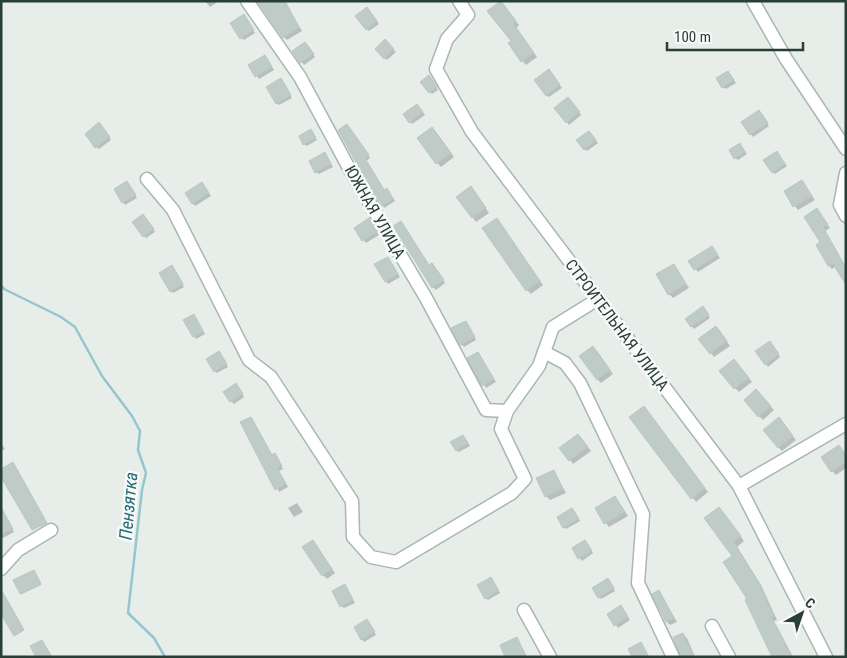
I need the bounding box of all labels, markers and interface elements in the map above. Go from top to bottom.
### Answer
scale bar [667,20,803,52]
text: 100 m [674,28,711,46]
street label: ЮЖНАЯ УЛИЦА [341,162,409,262]
street label: СТРОИТЕЛЬНАЯ УЛИЦА [561,255,673,395]
water label: Пензятка [115,471,141,541]
north arrow [777,588,827,638]
text: С [802,594,819,612]

